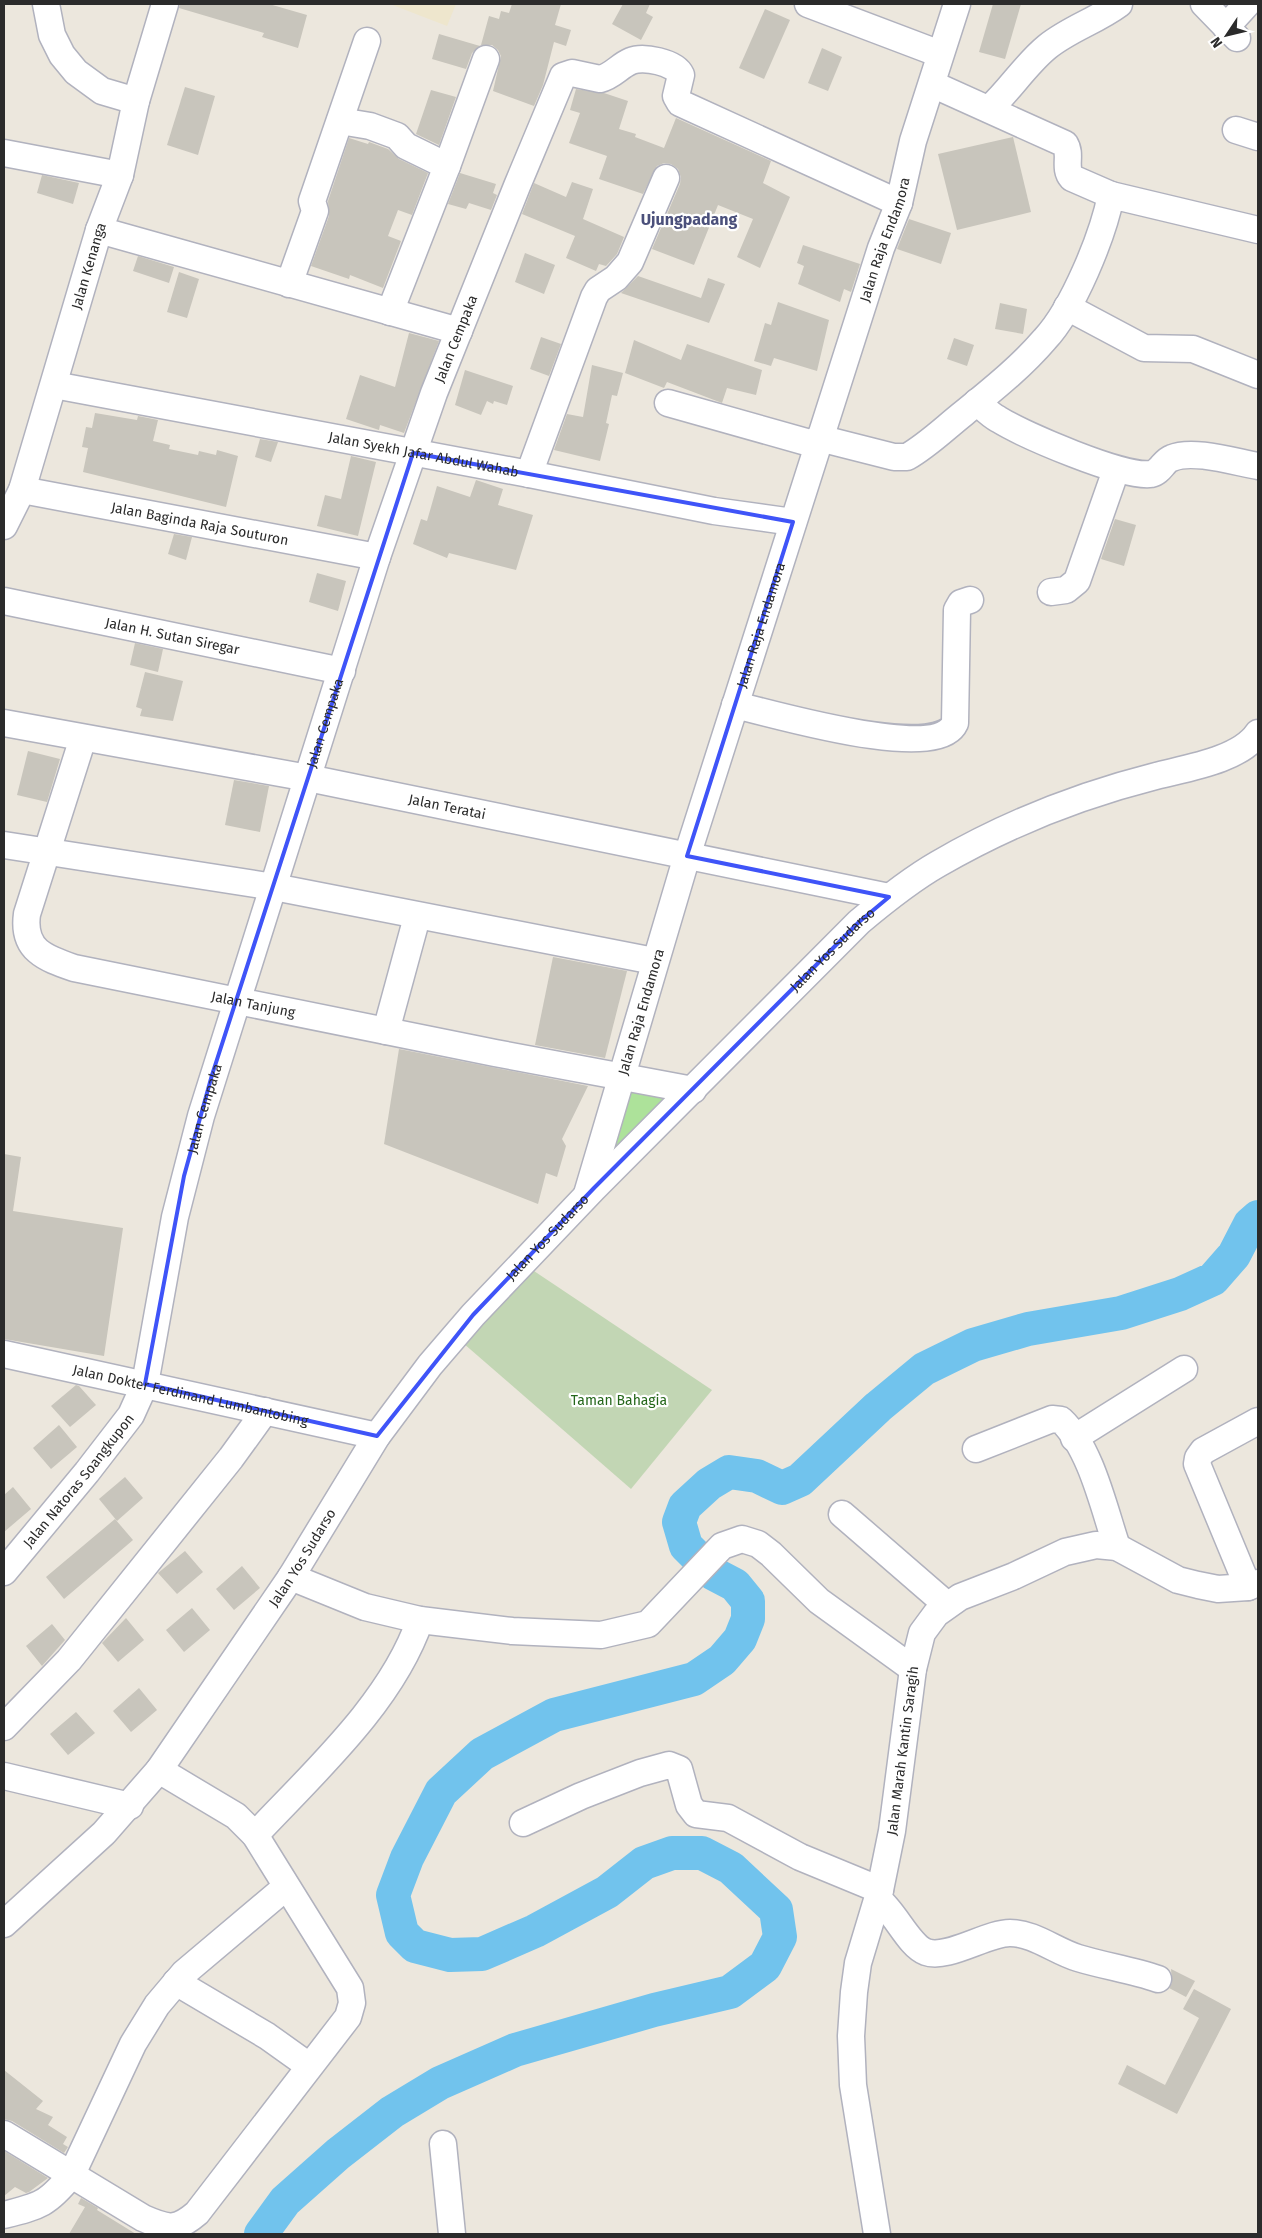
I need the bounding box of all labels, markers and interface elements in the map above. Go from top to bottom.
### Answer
north arrow [1202,10,1252,60]
text: N [1207,33,1226,51]
street label: Jalan Raja Endamora [856,176,914,304]
district label: Ujungpadang [641,210,738,229]
street label: Jalan Kenanga [68,220,110,311]
street label: Jalan Cempaka [431,293,481,385]
street label: Jalan Syekh Jafar Abdul Wahab [327,429,520,481]
street label: Jalan Baginda Raja Souturon [110,499,290,549]
street label: Jalan Raja Endamora [733,560,789,690]
street label: Jalan H. Sutan Siregar [104,614,242,659]
street label: Jalan Cempaka [303,676,347,770]
street label: Jalan Teratai [407,791,487,823]
street label: Jalan Yos Sudarso [787,904,879,995]
street label: Jalan Raja Endamora [615,947,668,1077]
street label: Jalan Tanjung [210,988,297,1022]
street label: Jalan Cempaka [184,1062,226,1155]
street label: Jalan Yos Sudarso [503,1191,593,1284]
street label: Jalan Dokter Ferdinand Lumbantobing [71,1361,310,1430]
park label: Taman Bahagia [571,1392,667,1409]
street label: Jalan Natoras Soangkupon [20,1410,138,1551]
street label: Jalan Yos Sudarso [265,1506,340,1610]
street label: Jalan Marah Kantin Saragih [883,1665,922,1837]

